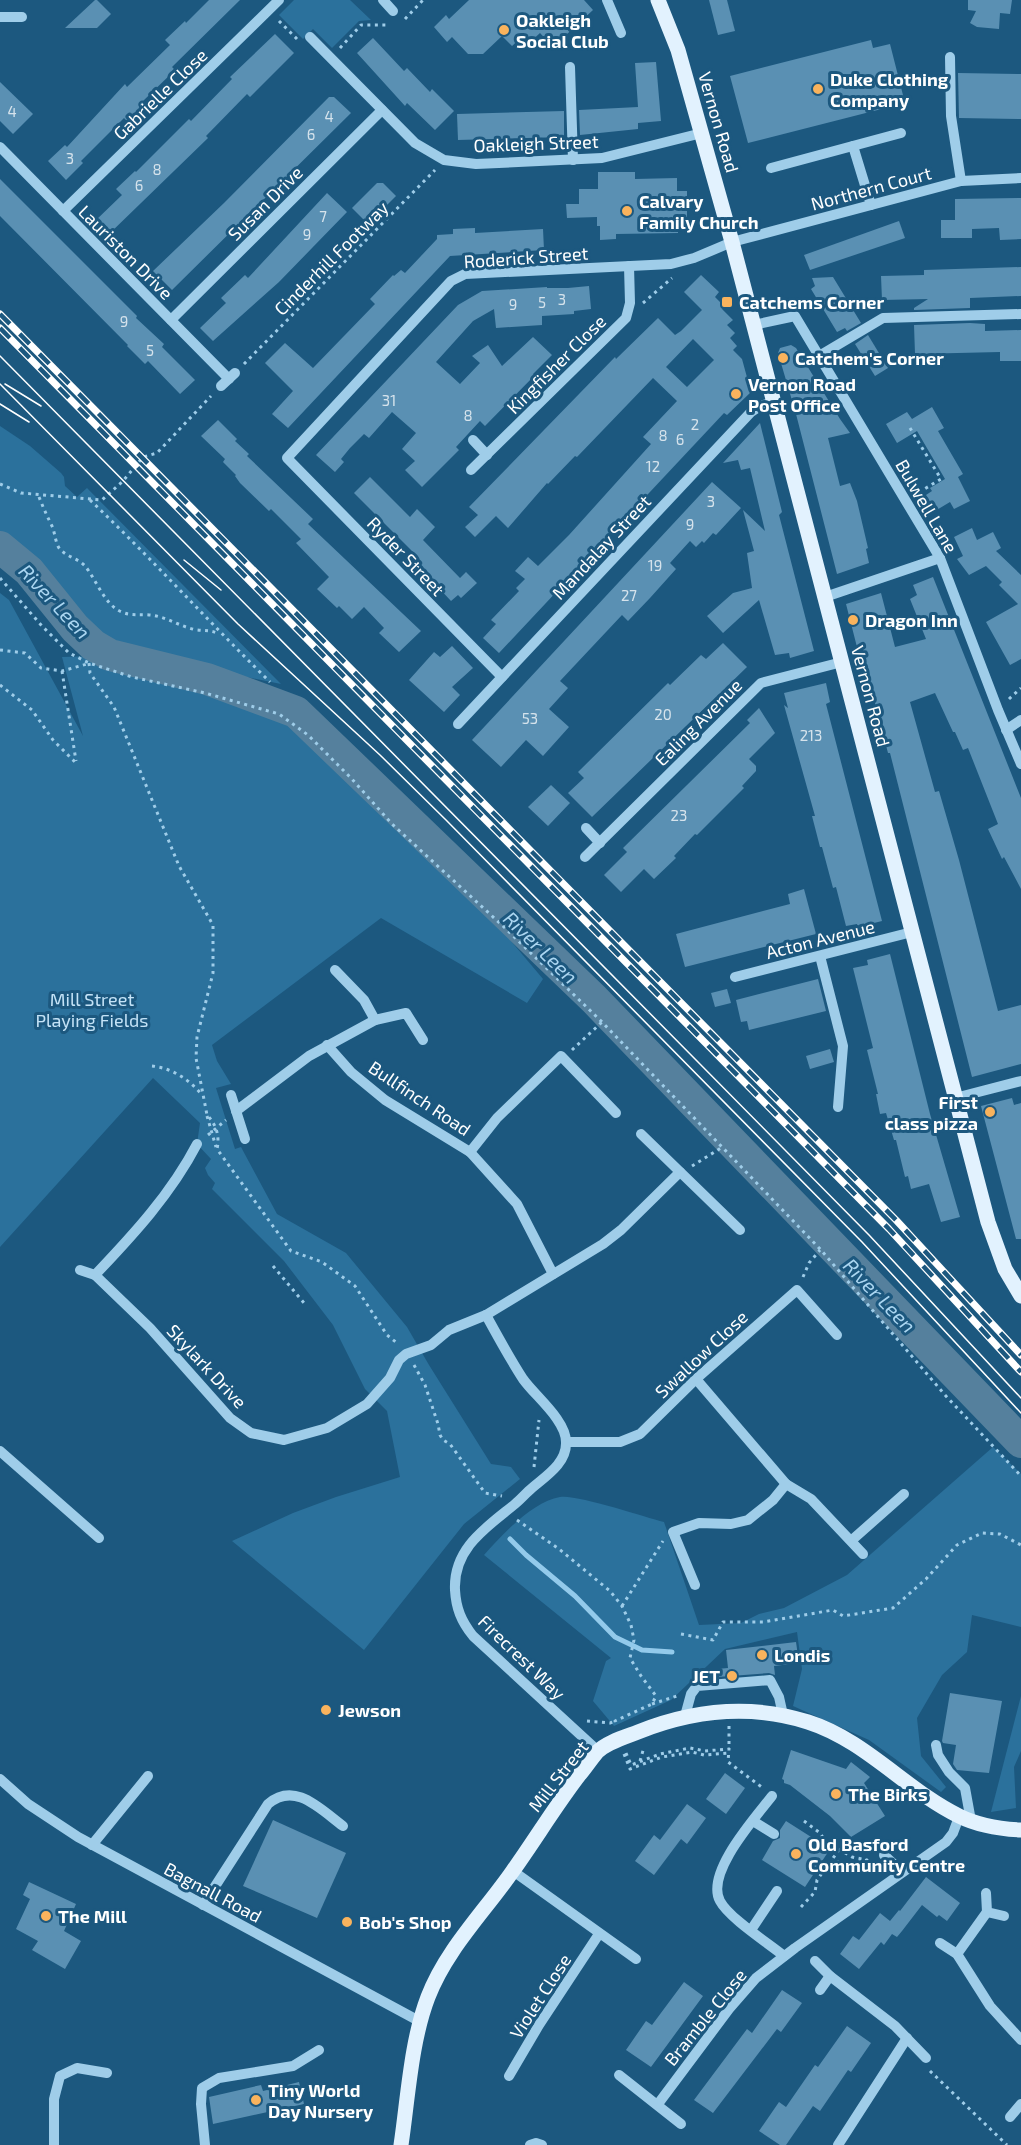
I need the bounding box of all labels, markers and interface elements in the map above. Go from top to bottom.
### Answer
place label: Oakleigh Social Club [516,9,609,52]
marker: Oakleigh Social Club [497,23,511,37]
street label: Gabrielle Close [109,44,211,144]
place label: Duke Clothing Company [830,68,949,111]
street label: Vernon Road [694,69,744,175]
marker: Duke Clothing Company [811,82,825,96]
house number: 4 [7,102,17,120]
house number: 4 [324,107,334,125]
house number: 6 [307,125,315,143]
street label: Oakleigh Street [473,130,599,156]
house number: 3 [66,149,74,167]
house number: 8 [152,160,162,178]
street label: Susan Drive [223,161,307,245]
street label: Northern Court [808,161,934,215]
house number: 6 [135,176,143,194]
place label: Calvary Family Church [639,190,758,233]
street label: Cinderhill Footway [269,196,393,320]
street label: Lauriston Drive [74,200,178,304]
marker: Calvary Family Church [620,204,634,218]
house number: 7 [319,207,327,225]
house number: 9 [303,225,311,243]
street label: Roderick Street [463,242,589,272]
house number: 3 [558,290,566,308]
place label: Catchems Corner [739,291,885,313]
house number: 5 [538,293,546,311]
house number: 9 [509,295,517,313]
marker: Catchems Corner [720,295,734,309]
street label: Kingfisher Close [502,310,610,418]
house number: 9 [120,312,128,330]
house number: 5 [146,341,154,359]
place label: Catchem's Corner [795,347,944,369]
marker: Catchem's Corner [776,351,790,365]
place label: Vernon Road Post Office [748,373,856,416]
marker: Vernon Road Post Office [729,387,743,401]
house number: 31 [382,391,396,409]
house number: 8 [463,406,473,424]
house number: 2 [691,415,699,433]
house number: 8 [658,426,668,444]
house number: 6 [676,430,684,448]
street label: Bulwell Lane [891,455,963,557]
house number: 12 [646,457,660,475]
street label: Mandalay Street [547,490,655,604]
house number: 3 [707,492,715,510]
street label: Ryder Street [363,512,449,600]
house number: 9 [686,515,694,533]
house number: 19 [648,556,662,574]
water label: River Leen [14,559,96,643]
house number: 27 [621,586,637,604]
place label: Dragon Inn [865,609,958,631]
marker: Dragon Inn [846,613,860,627]
street label: Vernon Road [847,643,895,749]
street label: Ealing Avenue [650,674,746,770]
house number: 20 [654,705,672,723]
house number: 53 [522,709,538,727]
house number: 213 [800,726,822,744]
house number: 23 [671,806,687,824]
water label: River Leen [499,906,583,988]
street label: Acton Avenue [763,915,877,963]
park label: Mill Street Playing Fields [36,988,149,1031]
street label: Bullfinch Road [365,1056,475,1140]
place label: First class pizza [885,1091,979,1134]
marker: First class pizza [983,1105,997,1119]
water label: River Leen [839,1253,921,1337]
street label: Swallow Close [650,1305,752,1403]
street label: Skylark Drive [162,1319,252,1413]
street label: Firecrest Way [474,1610,570,1704]
place label: Londis [774,1644,830,1666]
marker: Londis [755,1648,769,1662]
place label: JET [692,1665,720,1687]
marker: JET [725,1669,739,1683]
place label: Jewson [338,1699,401,1721]
marker: Jewson [319,1703,333,1717]
street label: Mill Street [523,1736,593,1816]
place label: The Birks [848,1783,928,1805]
marker: The Birks [829,1787,843,1801]
place label: Old Basford Community Centre [808,1833,965,1876]
marker: Old Basford Community Centre [789,1847,803,1861]
street label: Bagnall Road [161,1857,265,1927]
place label: The Mill [58,1905,127,1927]
marker: The Mill [39,1909,53,1923]
place label: Bob's Shop [359,1911,452,1933]
marker: Bob's Shop [340,1915,354,1929]
street label: Violet Close [505,1950,575,2042]
street label: Bramble Close [659,1964,751,2070]
place label: Tiny World Day Nursery [268,2079,374,2122]
marker: Tiny World Day Nursery [249,2093,263,2107]

